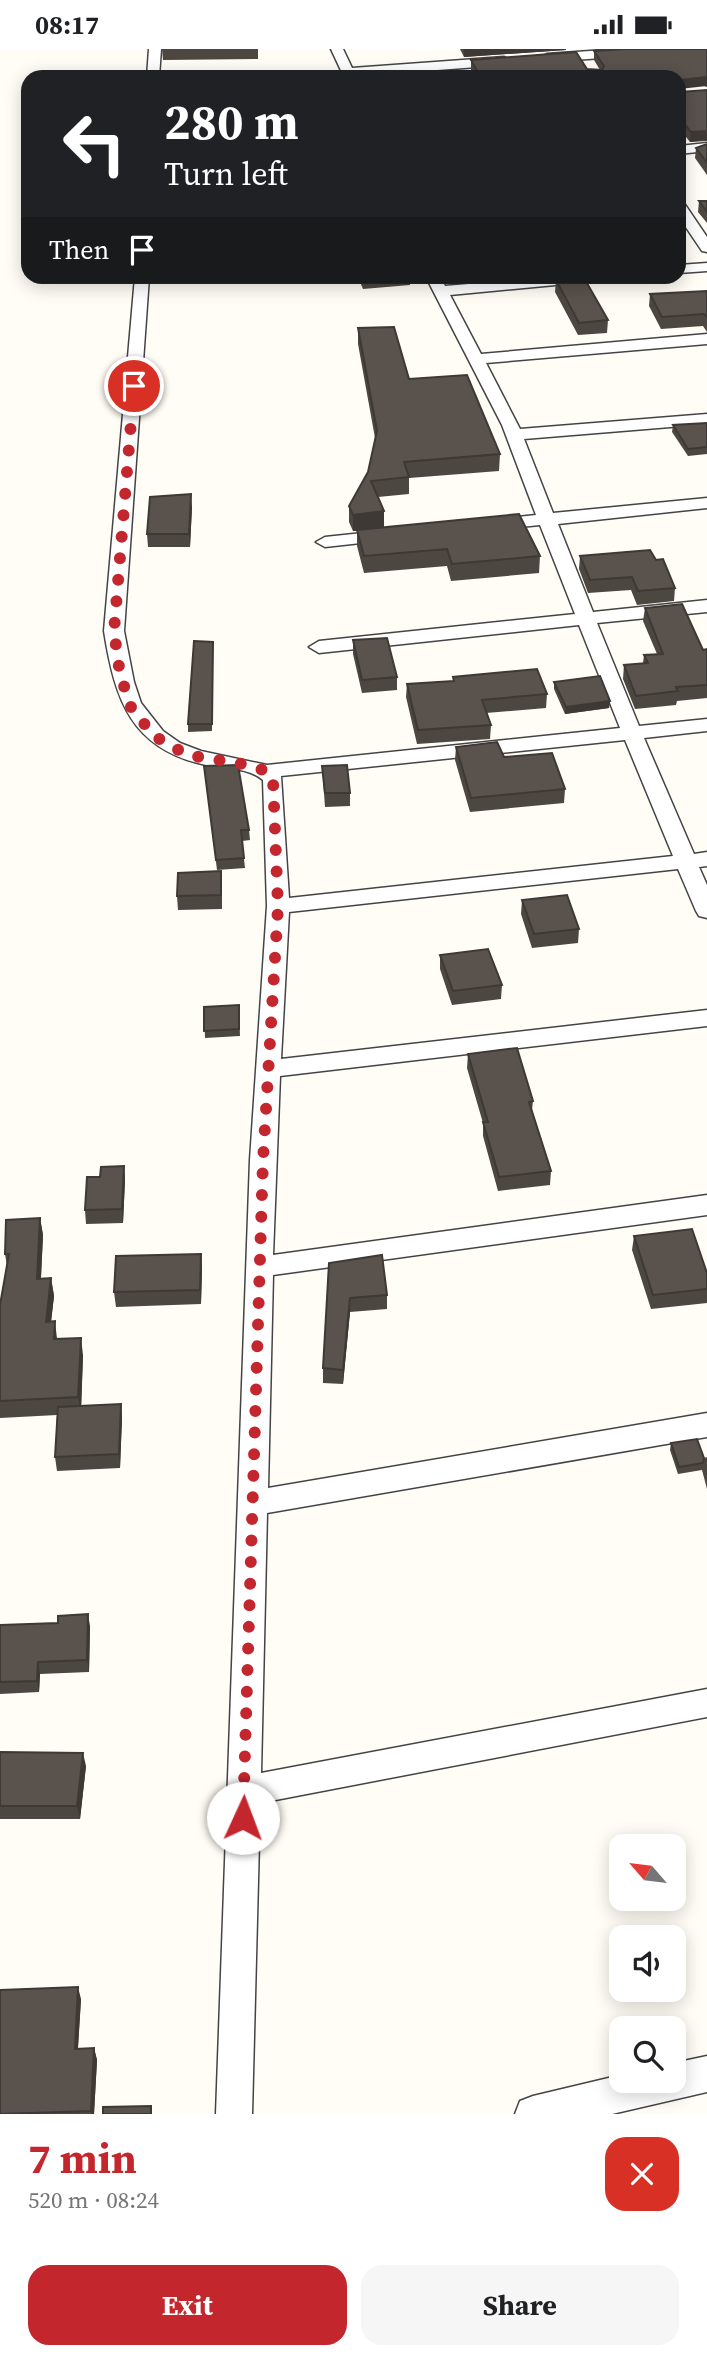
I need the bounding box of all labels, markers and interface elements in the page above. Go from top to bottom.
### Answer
text: 08:17 [35,7,99,43]
text: 280 m [164,88,299,155]
icon: left [49,98,140,189]
text: Turn left [164,152,288,196]
icon: arrive [123,231,161,269]
text: Then [49,232,109,268]
pin [104,356,164,416]
icon: arrive [115,367,153,405]
position arrow [206,1781,280,1855]
north arrow [609,1834,686,1911]
map controls [609,1834,686,2093]
button: sound [609,1925,686,2002]
button: search [609,2016,686,2093]
text: 7 min [28,2129,137,2187]
button: close [605,2137,679,2211]
text: 520 m · 08:24 [28,2184,159,2216]
button: Exit [28,2265,347,2345]
button: Share [361,2265,679,2345]

